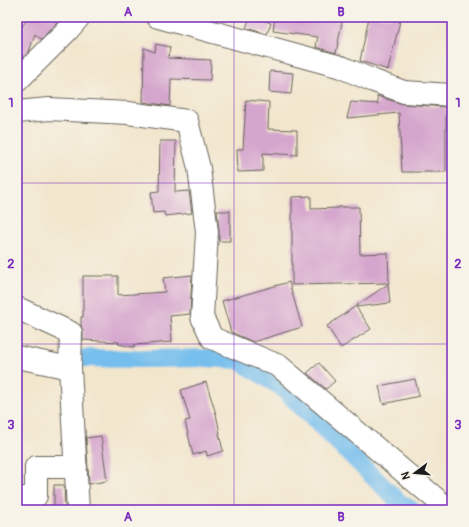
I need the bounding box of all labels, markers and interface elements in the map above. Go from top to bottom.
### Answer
text: A [124,4,133,20]
text: B [337,4,345,20]
text: 1 [8,95,14,111]
text: 1 [455,95,461,111]
text: 2 [7,256,15,272]
text: 2 [454,256,462,272]
text: 3 [7,417,15,433]
text: 3 [454,417,462,433]
north arrow [395,453,435,493]
text: N [398,470,413,481]
text: A [124,509,133,525]
text: B [337,509,345,525]

